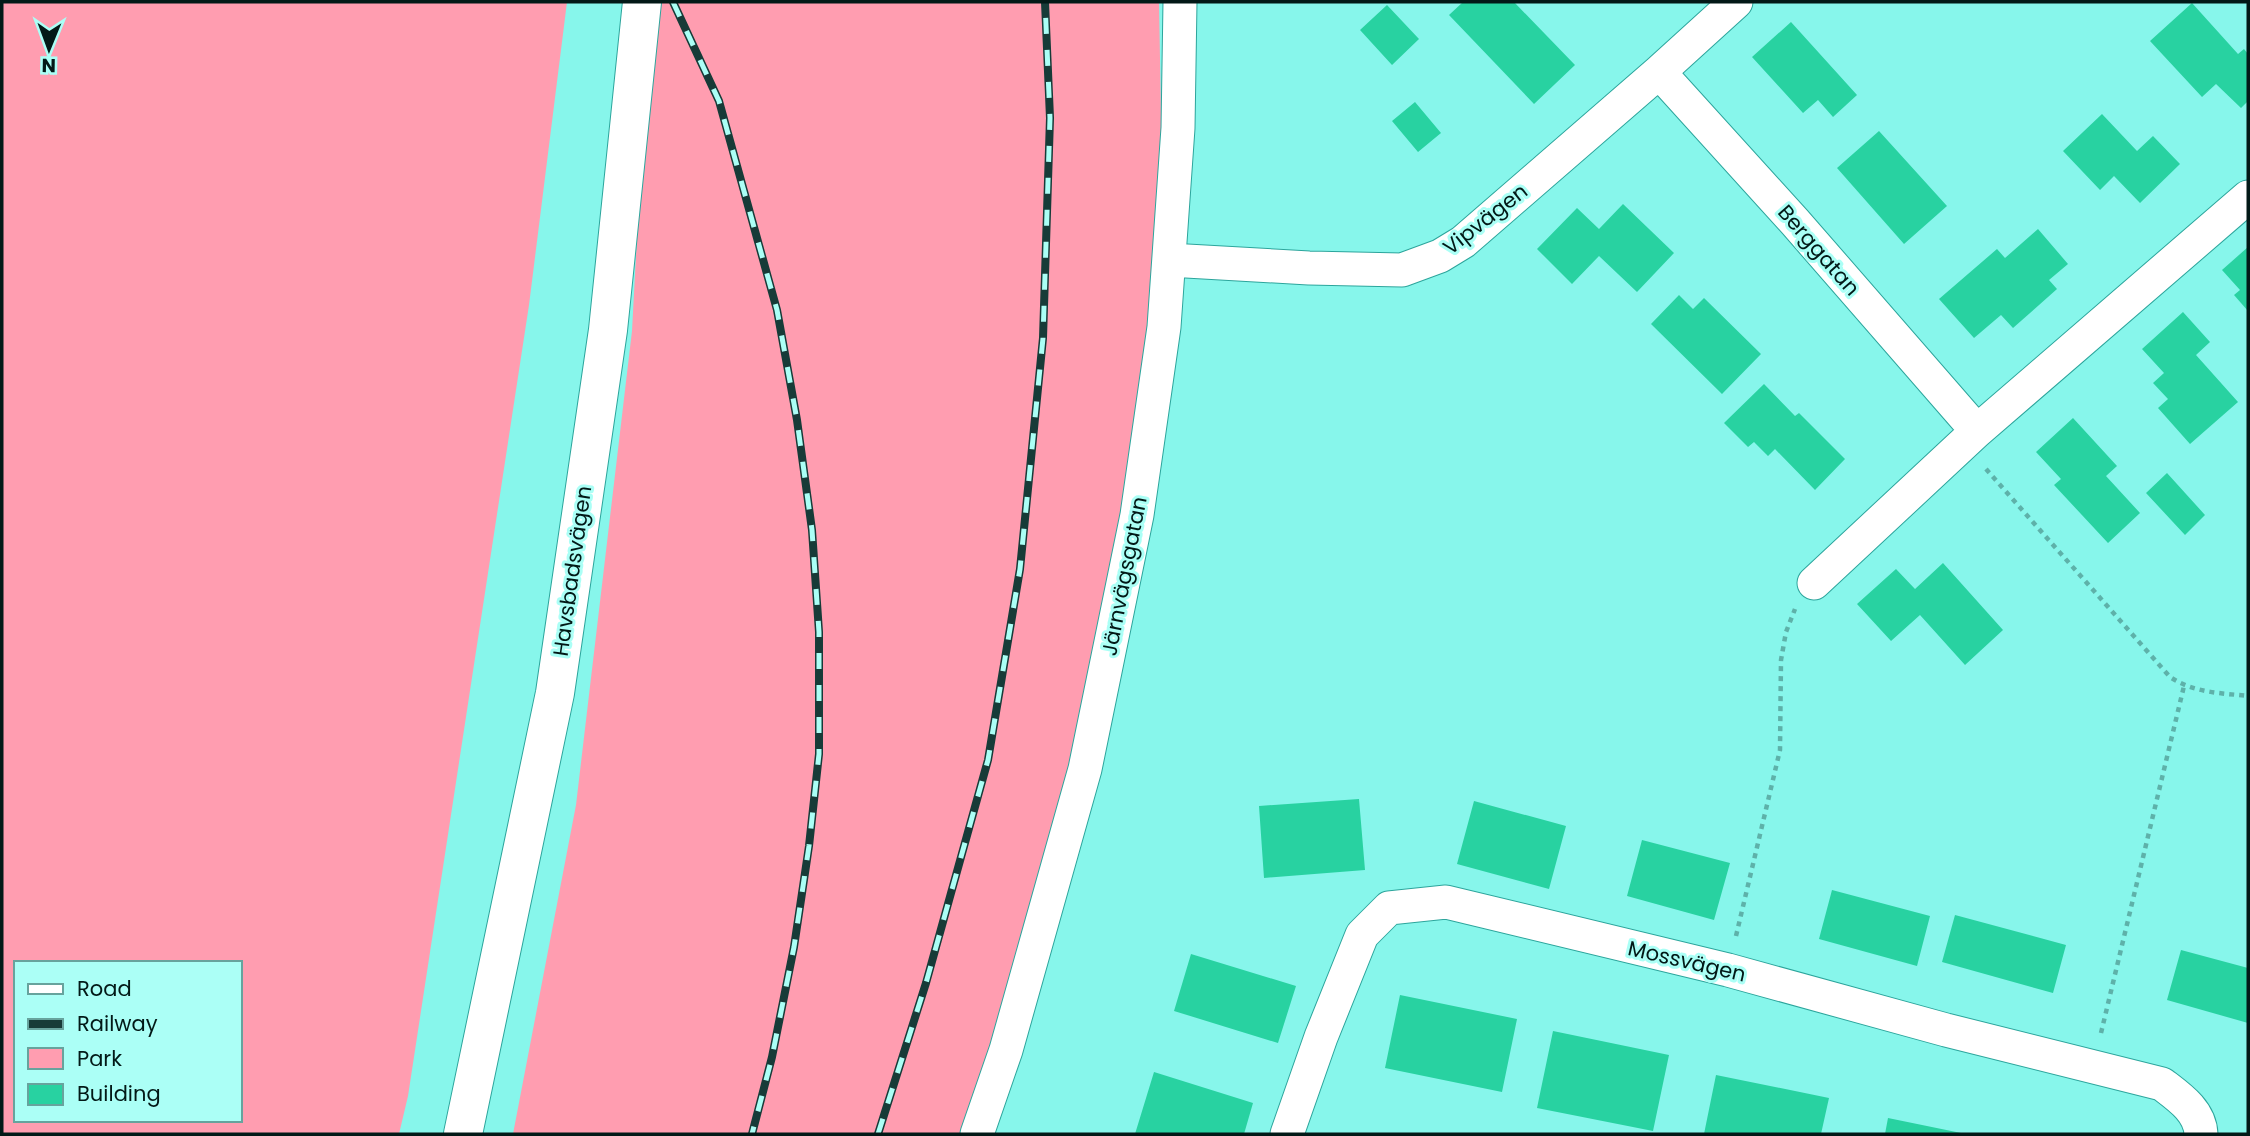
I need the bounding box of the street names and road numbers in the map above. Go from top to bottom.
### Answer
street label: Vipvägen [1437,177,1533,261]
street label: Berggatan [1771,198,1867,302]
street label: Havsbadsvägen [546,484,598,658]
street label: Järnvägsgatan [1094,494,1154,658]
street label: Mossvägen [1625,933,1749,989]

